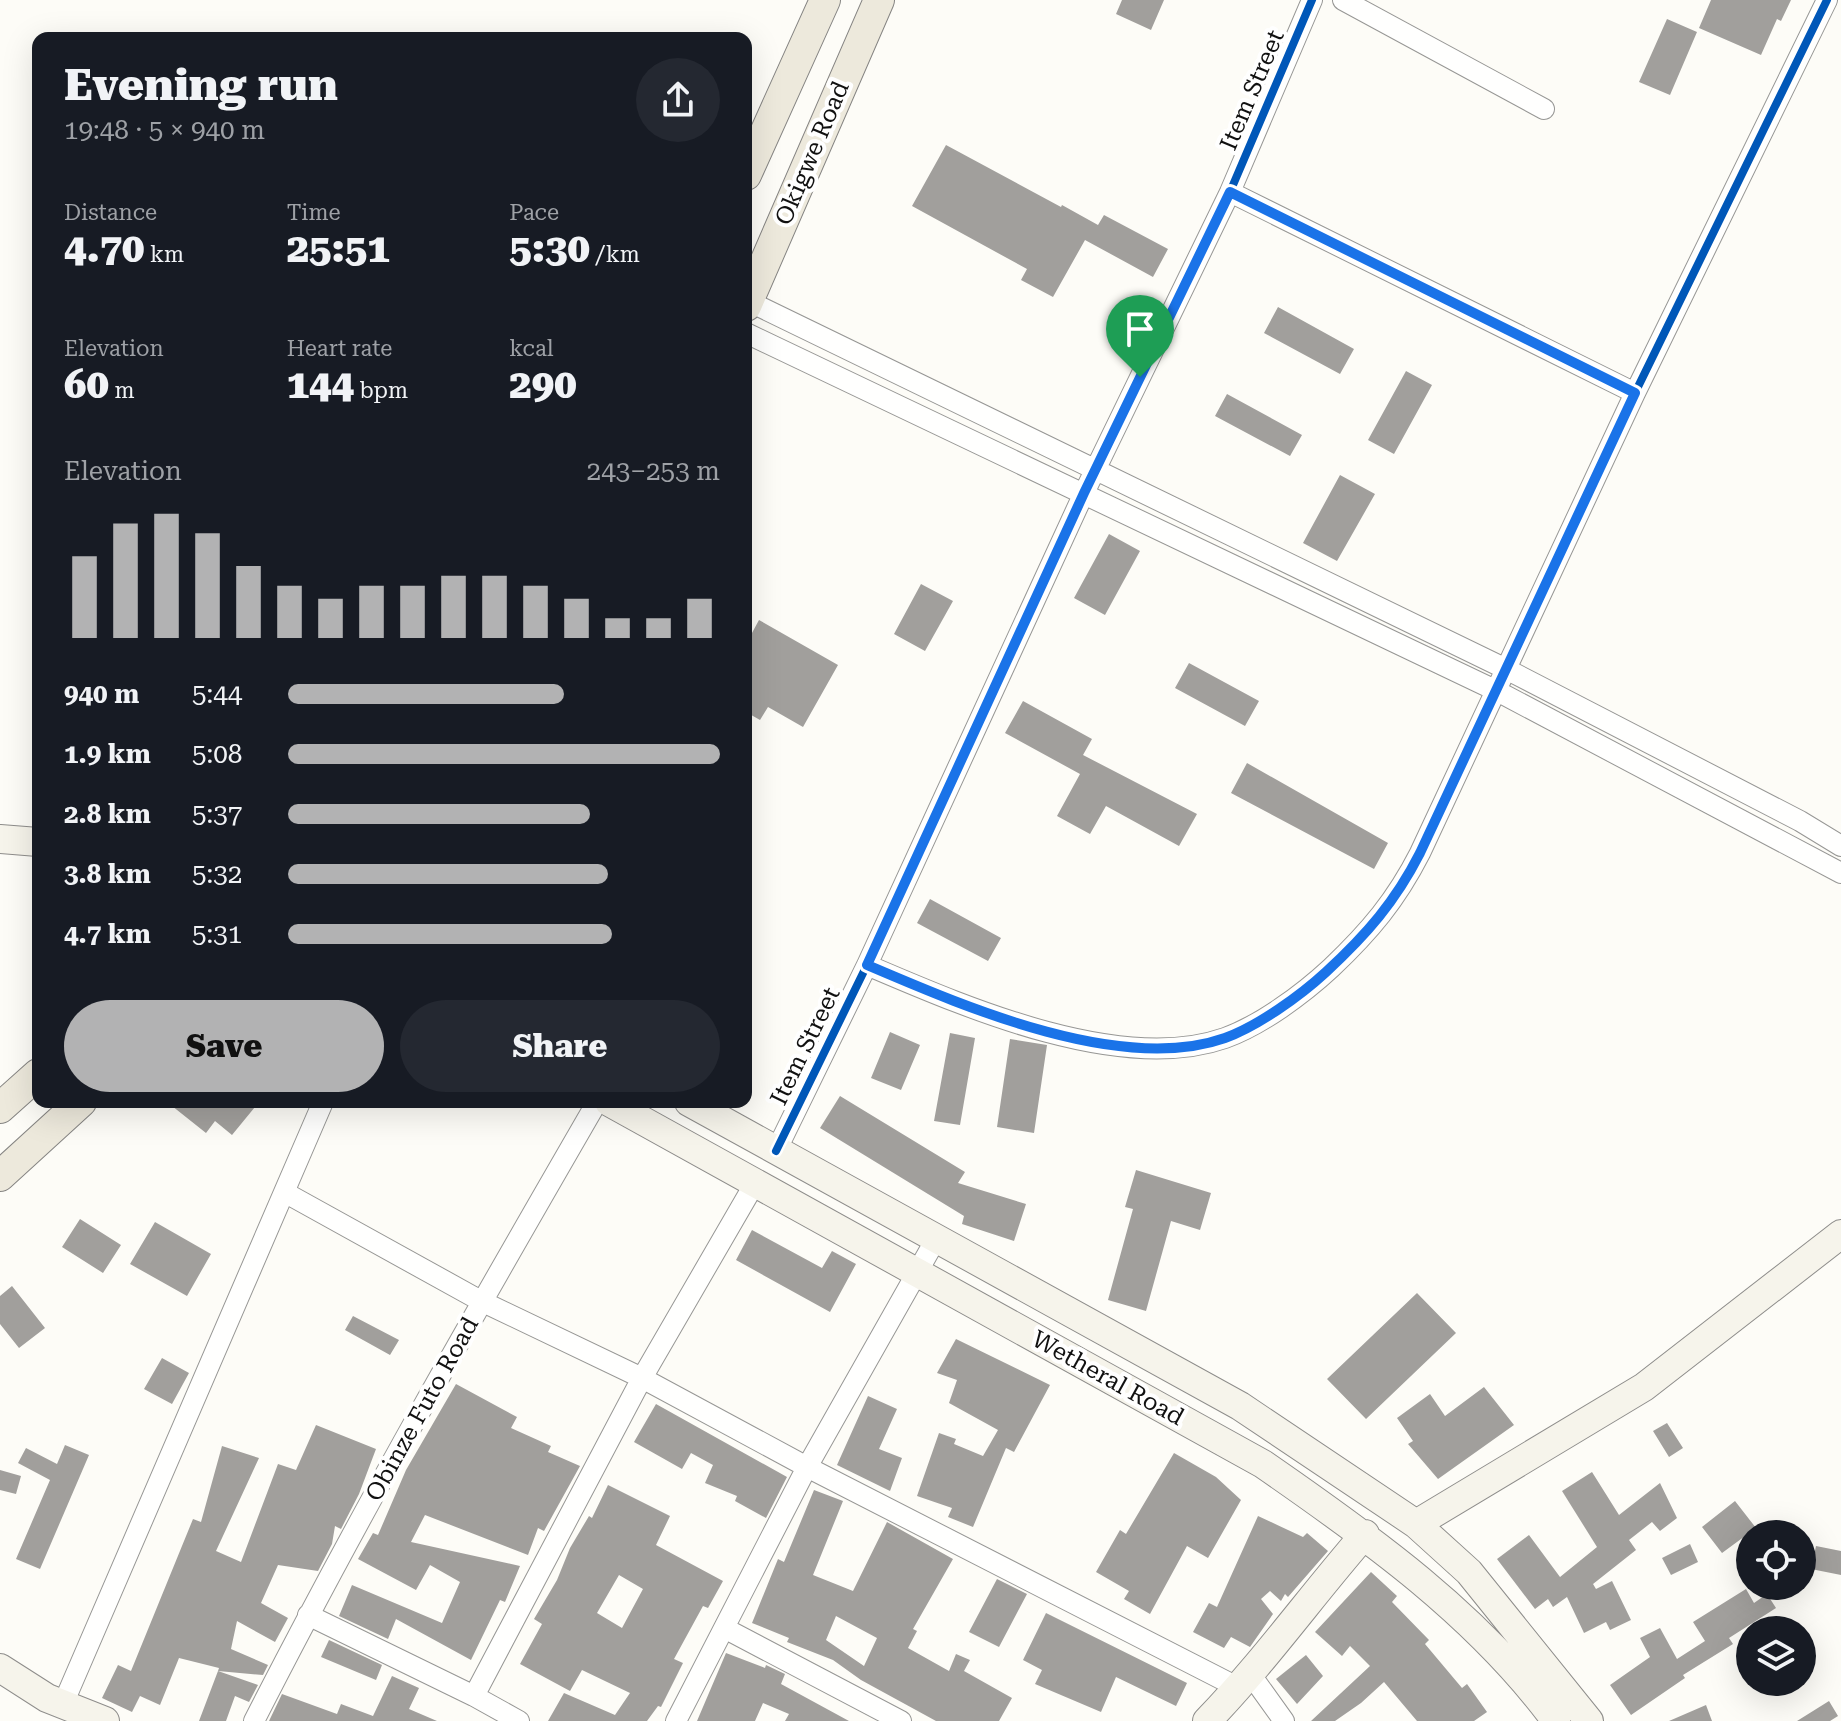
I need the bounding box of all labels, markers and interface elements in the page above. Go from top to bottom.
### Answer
street label: Item Street [1214,26,1290,154]
button: share [636,58,720,142]
text: Evening run [64,59,338,111]
street label: Okigwe Road [769,77,855,229]
text: 19:48 · 5 × 940 m [64,115,265,145]
text: Distance [64,200,157,225]
text: Time [287,200,341,225]
text: Pace [509,200,559,225]
text: 4.70 [64,225,145,272]
text: 25:51 [287,225,390,272]
text: 5:30 [509,225,590,272]
text: km [145,242,184,267]
text: /km [590,242,640,267]
pin [1106,295,1174,377]
icon: arrive [1118,307,1162,351]
text: Elevation [64,336,164,361]
text: Heart rate [287,336,392,361]
text: kcal [509,336,554,361]
text: 60 [64,361,109,408]
text: 144 [287,361,354,408]
text: 290 [509,361,577,408]
text: m [109,378,134,403]
text: bpm [354,378,408,403]
text: Elevation [64,456,182,486]
text: 243–253 m [587,456,720,486]
text: 940 m [64,679,139,709]
text: 5:44 [192,679,242,709]
text: 1.9 km [64,739,151,769]
text: 5:08 [192,739,242,769]
text: 2.8 km [64,799,151,829]
text: 5:37 [192,799,242,829]
text: 3.8 km [64,859,151,889]
text: 5:32 [192,859,242,889]
text: 4.7 km [64,919,151,949]
text: 5:31 [192,919,242,949]
street label: Item Street [764,982,846,1110]
button: Save [64,1000,384,1092]
button: Share [400,1000,720,1092]
street label: Obinze Futo Road [360,1312,484,1506]
street label: Wetheral Road [1027,1325,1189,1431]
map controls [1736,1520,1816,1696]
button: locate [1736,1520,1816,1600]
button: layers [1736,1616,1816,1696]

